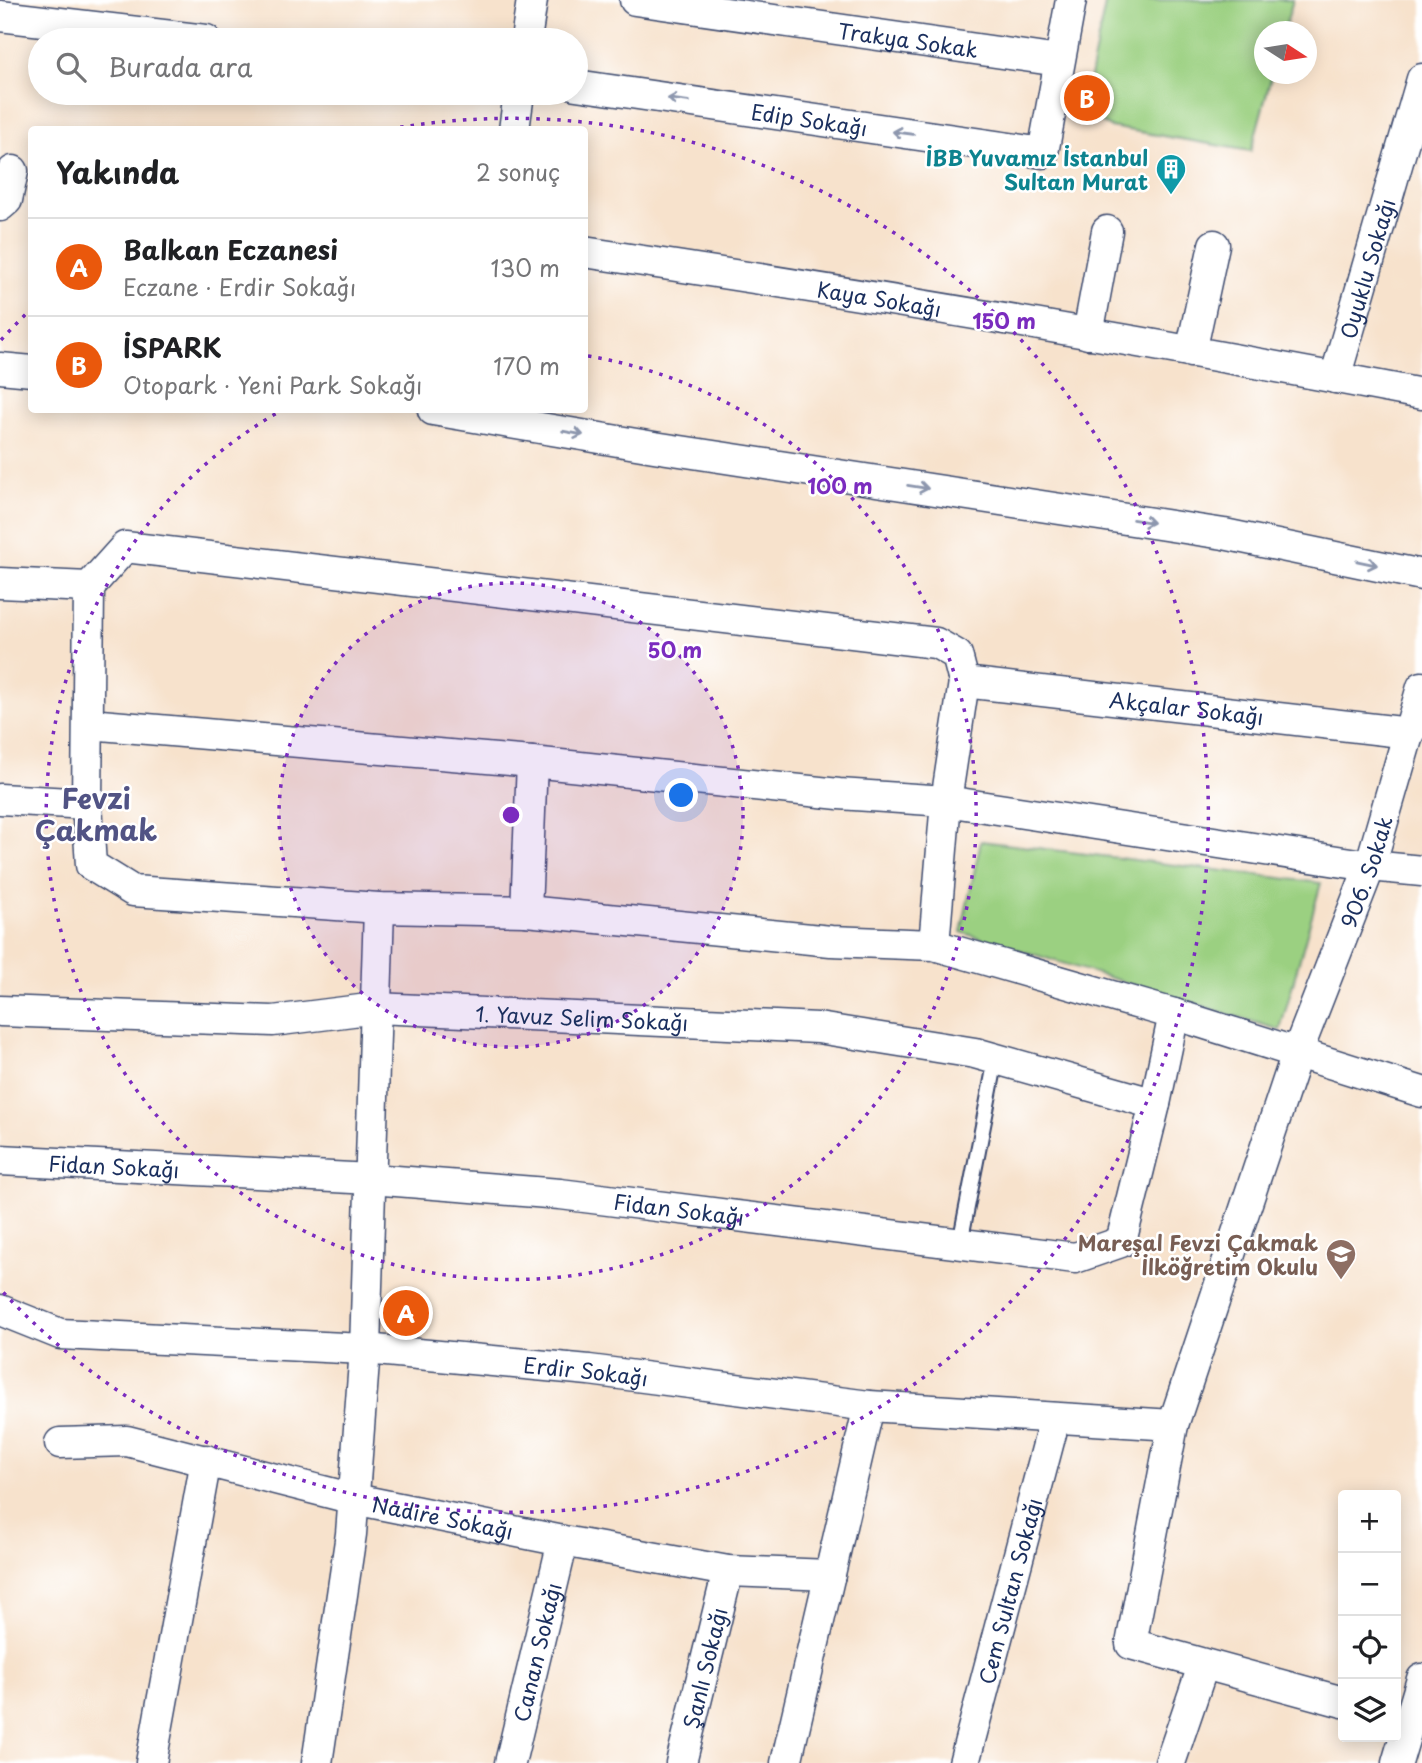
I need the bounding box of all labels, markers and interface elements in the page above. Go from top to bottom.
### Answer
street label: Trakya Sokak [836,13,980,65]
north arrow [1254,21,1317,84]
search box [28,28,588,105]
text: Burada ara [108,47,252,86]
icon: search [52,48,90,86]
pin: B [1064,72,1110,124]
one-way arrow [667,93,690,106]
street label: Edip Sokağı [749,95,870,143]
one-way arrow [892,126,915,139]
place label: İBB Yuvamız İstanbul Sultan Murat [925,141,1148,197]
text: Yakında [56,149,179,194]
building icon: İBB Yuvamız İstanbul Sultan Murat [1154,152,1188,196]
text: 2 sonuç [476,154,560,189]
street label: Oyuklu Sokağı [1331,195,1402,343]
text: Balkan Eczanesi [123,230,338,269]
text: A [70,250,88,285]
text: 130 m [490,250,560,285]
text: Eczane · Erdir Sokağı [123,269,356,304]
street label: Kaya Sokağı [815,272,944,324]
text: 150 m [972,304,1036,336]
text: İSPARK [123,328,222,367]
text: B [71,348,87,383]
text: 170 m [493,348,560,383]
text: Otopark · Yeni Park Sokağı [123,367,422,402]
one-way arrow [561,427,583,440]
text: 100 m [807,469,873,501]
one-way arrow [906,481,929,494]
one-way arrow [1131,515,1154,528]
one-way arrow [1355,557,1378,571]
text: 50 m [648,633,702,665]
street label: Akçalar Sokağı [1108,683,1265,732]
district label: Fevzi Çakmak [35,776,157,851]
your location [664,778,698,812]
centre of rings [499,803,523,827]
street label: 906. Sokak [1331,812,1400,932]
street label: 1. Yavuz Selim Sokağı [475,997,689,1038]
street label: Fidan Sokağı [48,1146,180,1185]
street label: Fidan Sokağı [612,1185,746,1233]
place label: Mareşal Fevzi Çakmak İlköğretim Okulu [1078,1226,1318,1282]
school or university icon: Mareşal Fevzi Çakmak İlköğretim Okulu [1324,1237,1358,1281]
pin: A [383,1287,429,1339]
street label: Erdir Sokağı [522,1348,650,1393]
street label: Nadire Sokağı [370,1487,516,1547]
map controls [1338,1490,1401,1742]
button: + [1338,1490,1401,1553]
street label: Cem Sultan Sokağı [969,1494,1049,1688]
button: − [1338,1553,1401,1616]
street label: Canan Sokağı [504,1579,569,1725]
street label: Şanlı Sokağı [674,1604,735,1732]
button: locate [1338,1616,1401,1679]
button: layers [1338,1679,1401,1742]

